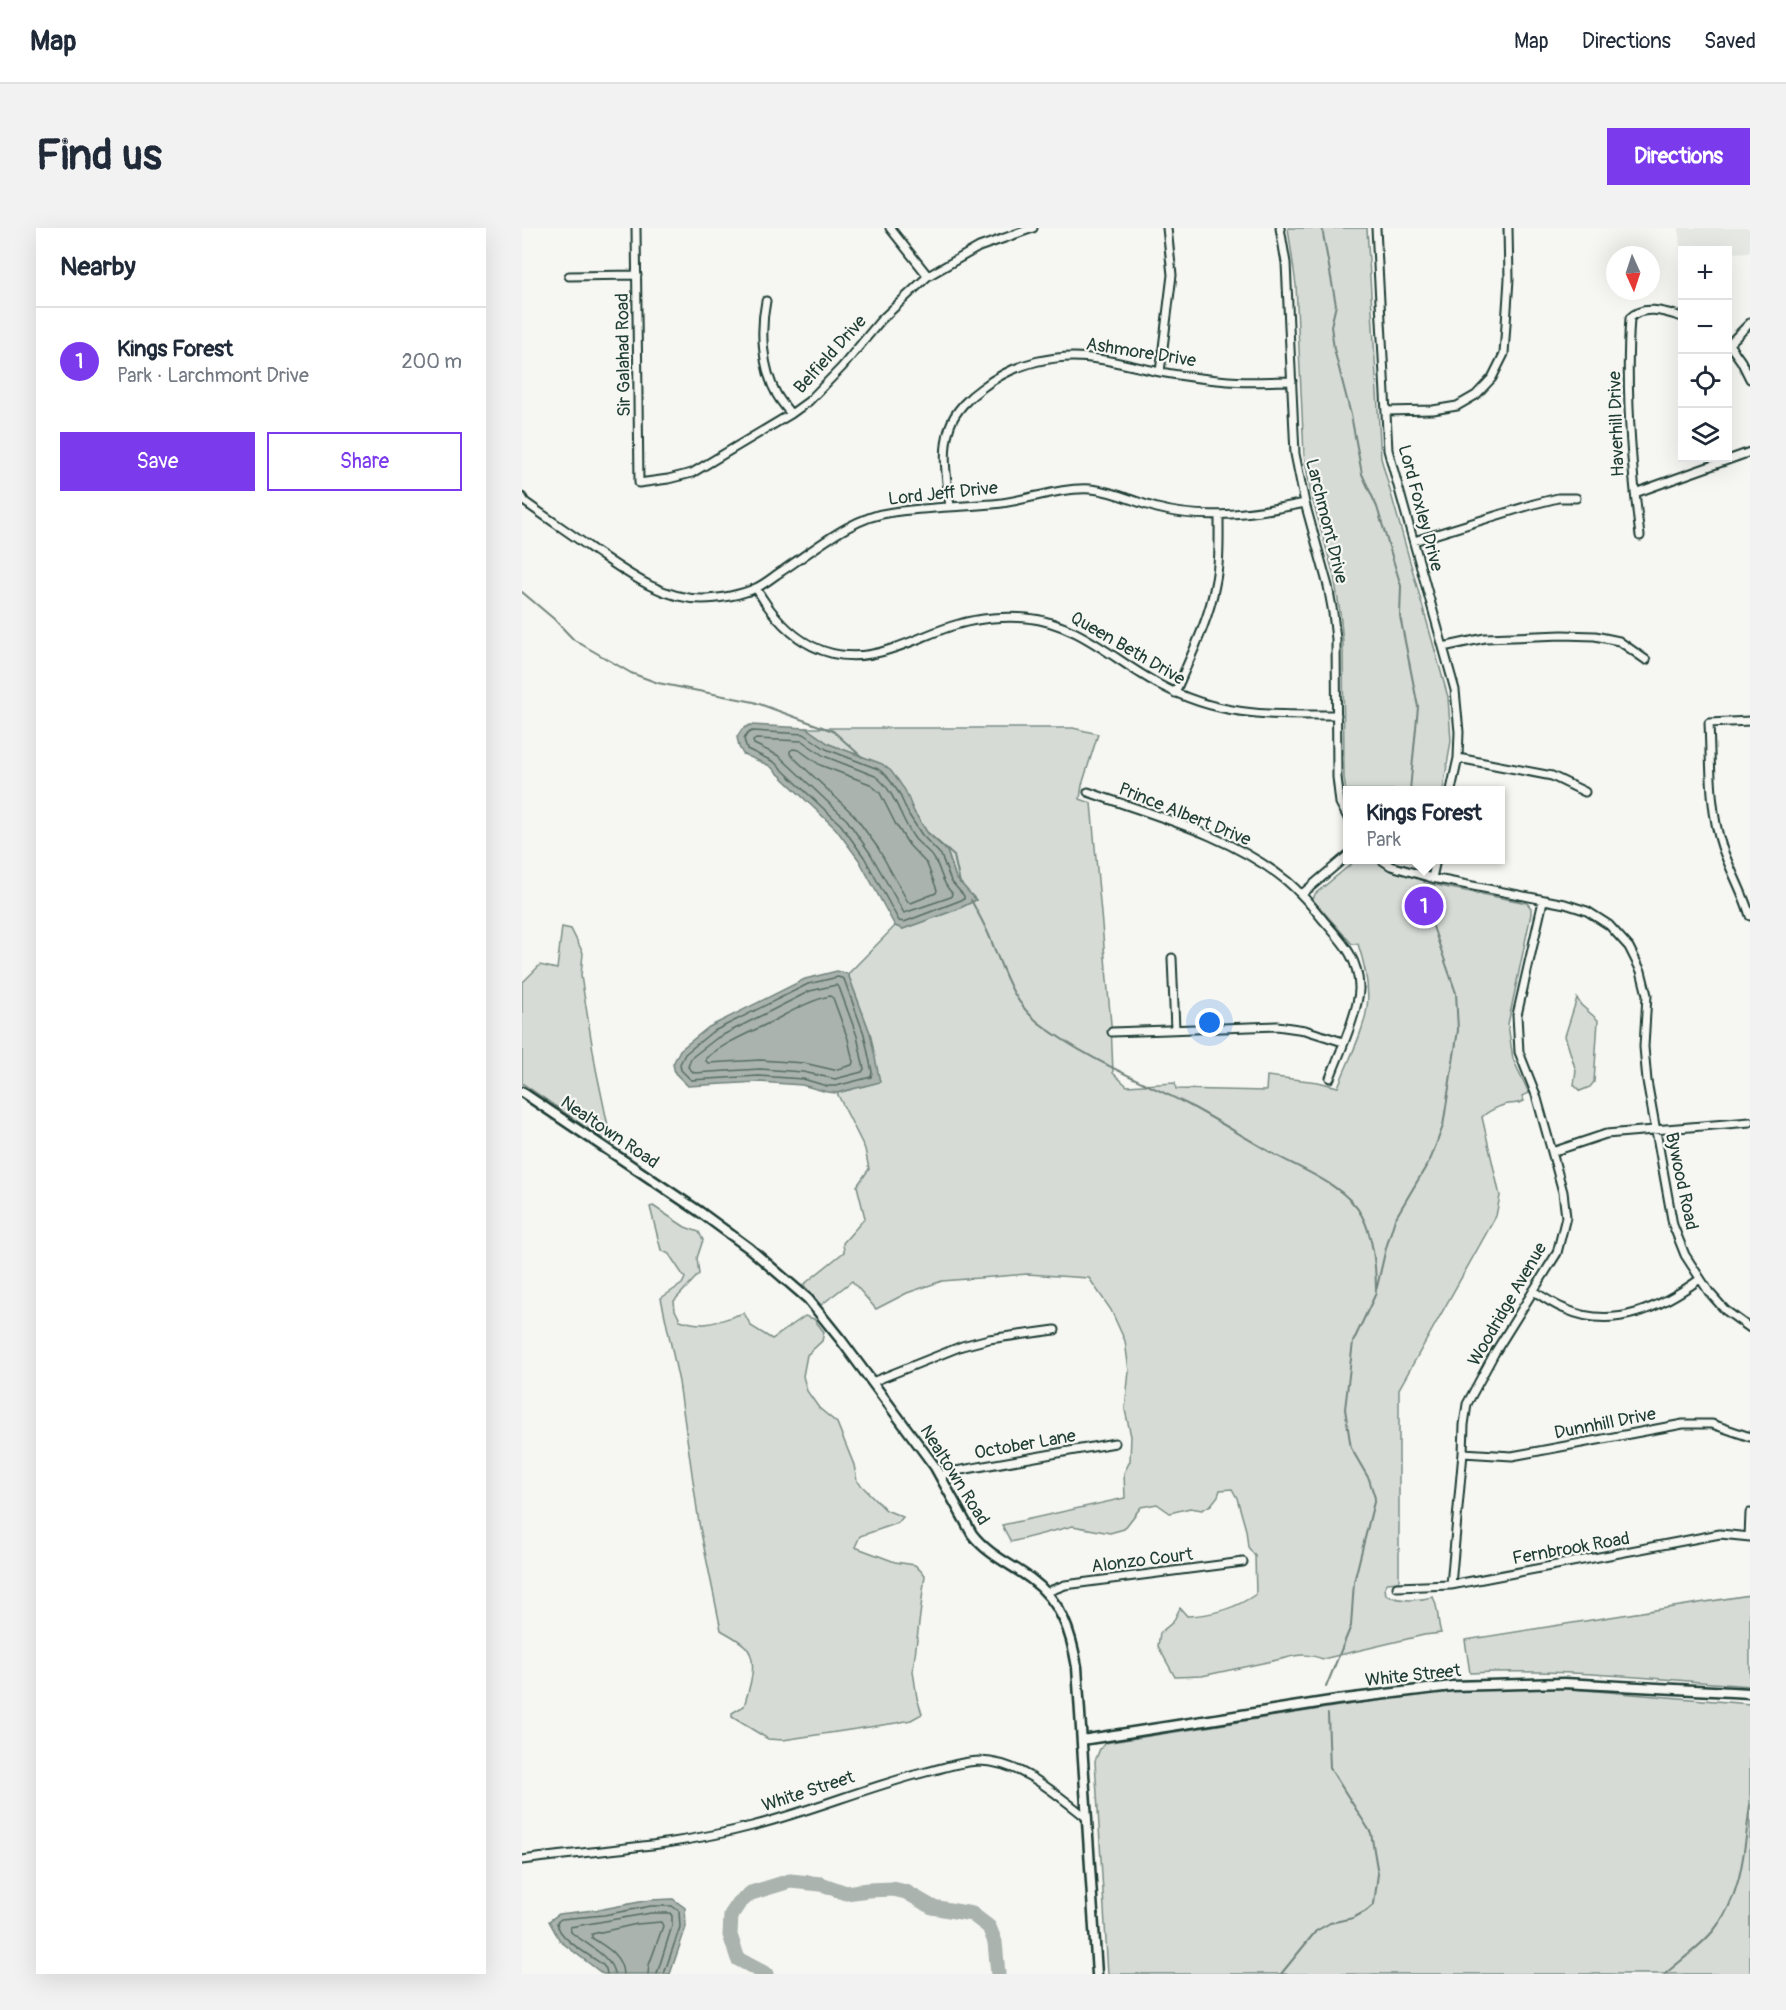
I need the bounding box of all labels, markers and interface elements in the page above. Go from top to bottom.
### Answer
text: Map [30,24,76,59]
text: Map [1514,28,1549,55]
text: Directions [1582,28,1671,55]
text: Saved [1704,28,1756,55]
button: Directions [1607,128,1750,185]
text: Find us [36,130,162,182]
north arrow [1606,246,1660,300]
map controls [1678,246,1732,462]
button: + [1678,246,1732,300]
text: Nearby [60,251,136,283]
street label: Sir Galahad Road [611,293,636,417]
button: − [1678,300,1732,354]
street label: Belfield Drive [789,310,872,399]
street label: Ashmore Drive [1084,332,1198,373]
text: Kings Forest [117,335,233,363]
text: 1 [76,349,83,374]
text: 200 m [401,349,462,374]
button: locate [1678,354,1732,408]
text: Park · Larchmont Drive [117,363,309,388]
street label: Haverhill Drive [1603,371,1630,477]
button: layers [1678,408,1732,462]
button: Save [60,432,255,491]
button: Share [267,432,462,491]
street label: Lord Foxley Drive [1393,442,1449,574]
street label: Larchmont Drive [1300,456,1353,586]
street label: Lord Jeff Drive [887,476,999,511]
street label: Queen Beth Drive [1066,606,1189,691]
street label: Prince Albert Drive [1115,777,1255,852]
popup [1343,786,1505,864]
text: Kings Forest [1366,799,1482,827]
text: Park [1366,827,1401,852]
pin: 1 [1404,884,1444,928]
your location [1195,1008,1224,1037]
street label: Nealtown Road [556,1091,663,1174]
street label: Bywood Road [1660,1130,1703,1232]
street label: Woodridge Avenue [1463,1238,1552,1370]
street label: Dunnhill Drive [1552,1402,1658,1445]
street label: Nealtown Road [915,1421,995,1530]
street label: October Lane [973,1424,1078,1465]
street label: Fernbrook Road [1511,1527,1632,1570]
street label: Alonzo Court [1090,1543,1195,1578]
street label: White Street [1364,1659,1463,1692]
street label: White Street [759,1765,858,1817]

